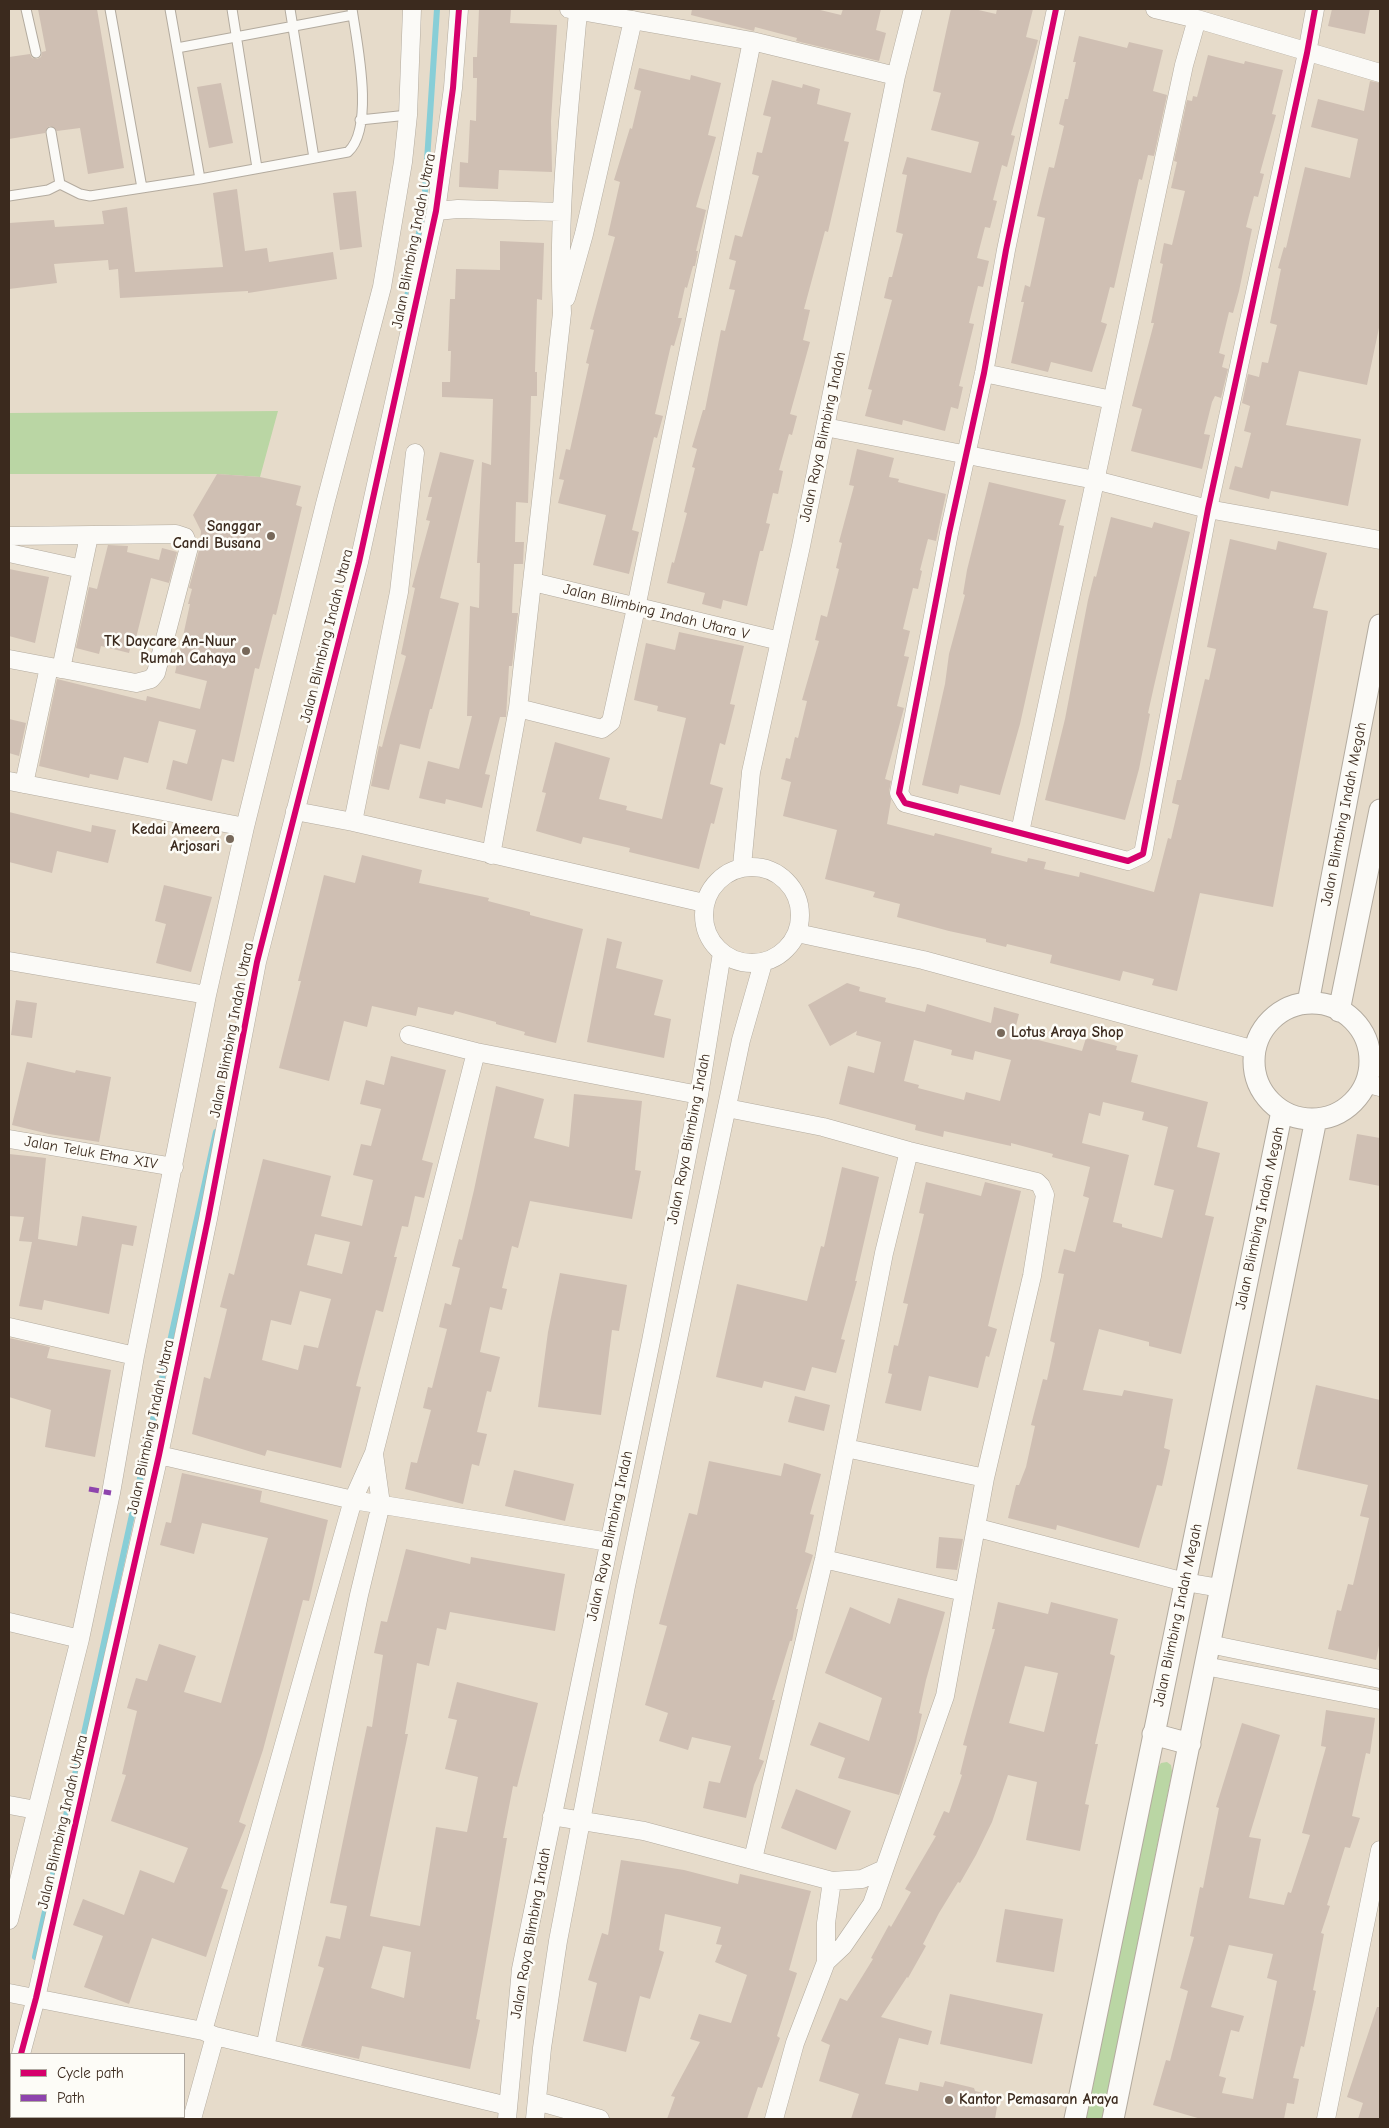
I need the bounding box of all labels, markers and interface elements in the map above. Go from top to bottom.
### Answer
street label: Jalan Blimbing Indah Utara [388,152,440,330]
street label: Jalan Raya Blimbing Indah [796,350,850,524]
place label: Sanggar Candi Busana [173,518,261,553]
marker: Sanggar Candi Busana [265,530,277,542]
street label: Jalan Blimbing Indah Utara [297,547,357,725]
street label: Jalan Blimbing Indah Utara V [561,580,751,644]
place label: TK Daycare An-Nuur Rumah Cahaya [104,633,236,668]
marker: TK Daycare An-Nuur Rumah Cahaya [240,645,252,657]
street label: Jalan Blimbing Indah Megah [1317,721,1371,907]
place label: Kedai Ameera Arjosari [132,821,220,856]
marker: Kedai Ameera Arjosari [224,833,236,845]
street label: Jalan Blimbing Indah Utara [206,941,258,1119]
place label: Lotus Araya Shop [1011,1024,1124,1042]
marker: Lotus Araya Shop [995,1027,1007,1039]
street label: Jalan Raya Blimbing Indah [664,1052,714,1226]
street label: Jalan Blimbing Indah Megah [1232,1125,1288,1311]
street label: Jalan Teluk Etna XIV [23,1132,159,1174]
street label: Jalan Blimbing Indah Utara [124,1338,178,1516]
street label: Jalan Raya Blimbing Indah [583,1449,637,1623]
street label: Jalan Blimbing Indah Megah [1150,1522,1206,1708]
street label: Jalan Blimbing Indah Utara [34,1733,92,1911]
street label: Jalan Raya Blimbing Indah [507,1846,555,2020]
legend [10,2053,185,2118]
text: Cycle path [57,2064,124,2082]
text: Path [57,2089,85,2107]
place label: Kantor Pemasaran Araya [959,2091,1119,2109]
marker: Kantor Pemasaran Araya [943,2094,955,2106]

